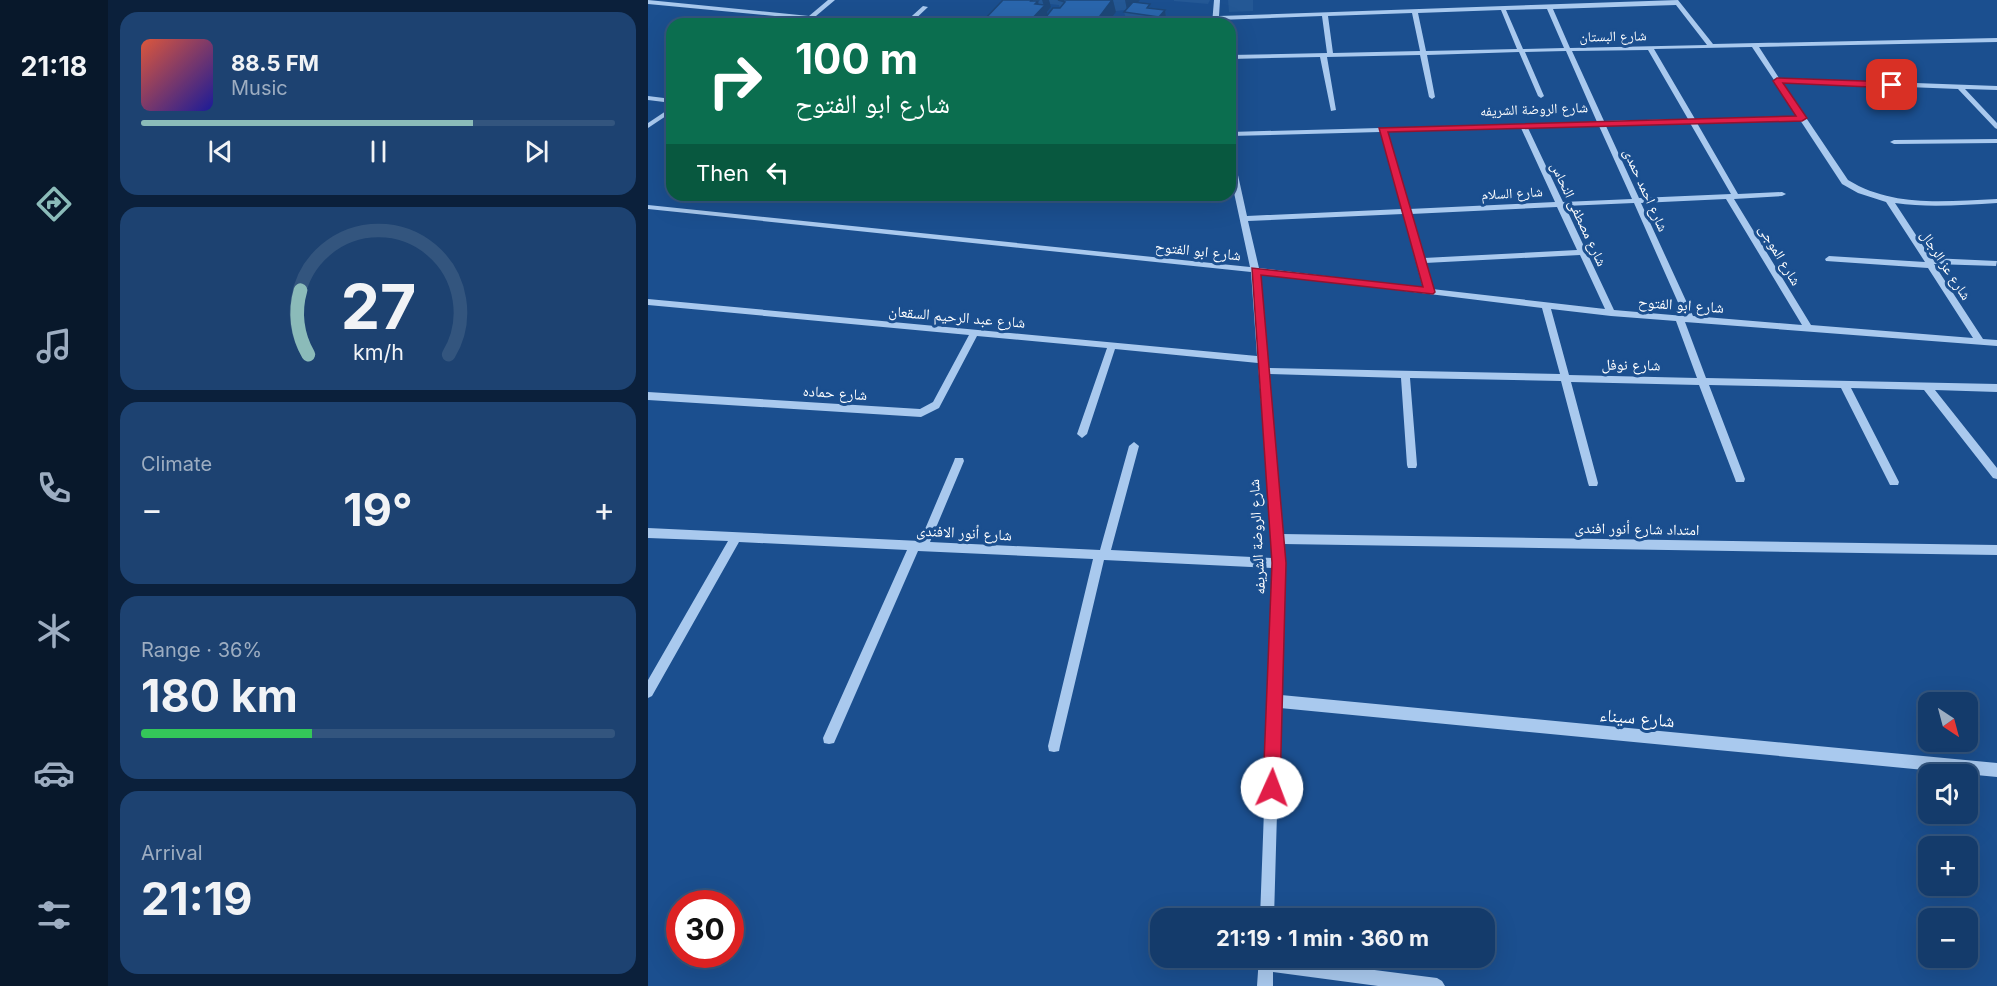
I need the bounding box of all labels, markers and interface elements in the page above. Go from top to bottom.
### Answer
street label: شارع البستان [1579,26,1647,47]
text: 100 m [795,33,918,84]
icon: right [696,42,774,120]
text: 21:18 [21,50,87,83]
text: 88.5 FM [231,50,319,76]
pin [1866,59,1917,110]
icon: arrive [1875,68,1908,101]
text: Music [231,76,288,100]
text: شارع ابو الفتوح [795,87,950,120]
street label: شارع الروضة الشريفه [1480,98,1588,121]
icon: previous [204,135,237,168]
icon: pause [362,135,395,168]
icon: next [520,135,553,168]
street label: شارع احمد حمدى [1619,146,1672,235]
icon: left [761,156,794,189]
street label: شارع مصطفى النحاس [1546,159,1611,269]
text: Then [696,160,749,186]
street label: شارع السلام [1481,182,1543,205]
icon: directions [33,183,75,225]
street label: شارع الموجى [1754,221,1805,289]
street label: شارع عز الرجال [1916,227,1975,304]
street label: شارع ابو الفتوح [1154,237,1242,265]
text: 27 [340,269,416,344]
street label: شارع ابو الفتوح [1637,292,1725,318]
street label: شارع عبد الرحيم السقعان [888,301,1026,333]
icon: music [33,325,75,367]
text: km/h [353,340,403,366]
street label: شارع نوفل [1601,354,1661,376]
street label: شارع حماده [802,381,868,405]
text: Climate [141,452,212,476]
icon: phone [33,467,75,509]
street label: شارع الروضة الشريفه [1244,479,1270,595]
text: 19° [343,482,413,537]
text: − [141,489,163,529]
text: + [593,489,615,529]
street label: امتداد شارع أنور افندى [1574,518,1700,540]
street label: شارع أنور الافندى [916,521,1013,546]
icon: climate [33,610,75,652]
text: Range · 36% [141,638,262,662]
text: 180 km [141,668,298,723]
north arrow [1918,692,1978,752]
map controls [1918,692,1978,968]
street label: شارع سيناء [1599,704,1675,732]
icon: car [33,752,75,794]
position arrow [1240,756,1304,820]
button: sound [1918,764,1978,824]
button: + [1918,836,1978,896]
text: Arrival [141,841,203,865]
text: 21:19 [141,871,252,926]
speed limit sign: 30 [666,890,744,968]
icon: filters [33,894,75,936]
button: − [1918,908,1978,968]
text: 21:19 · 1 min · 360 m [1216,925,1429,951]

